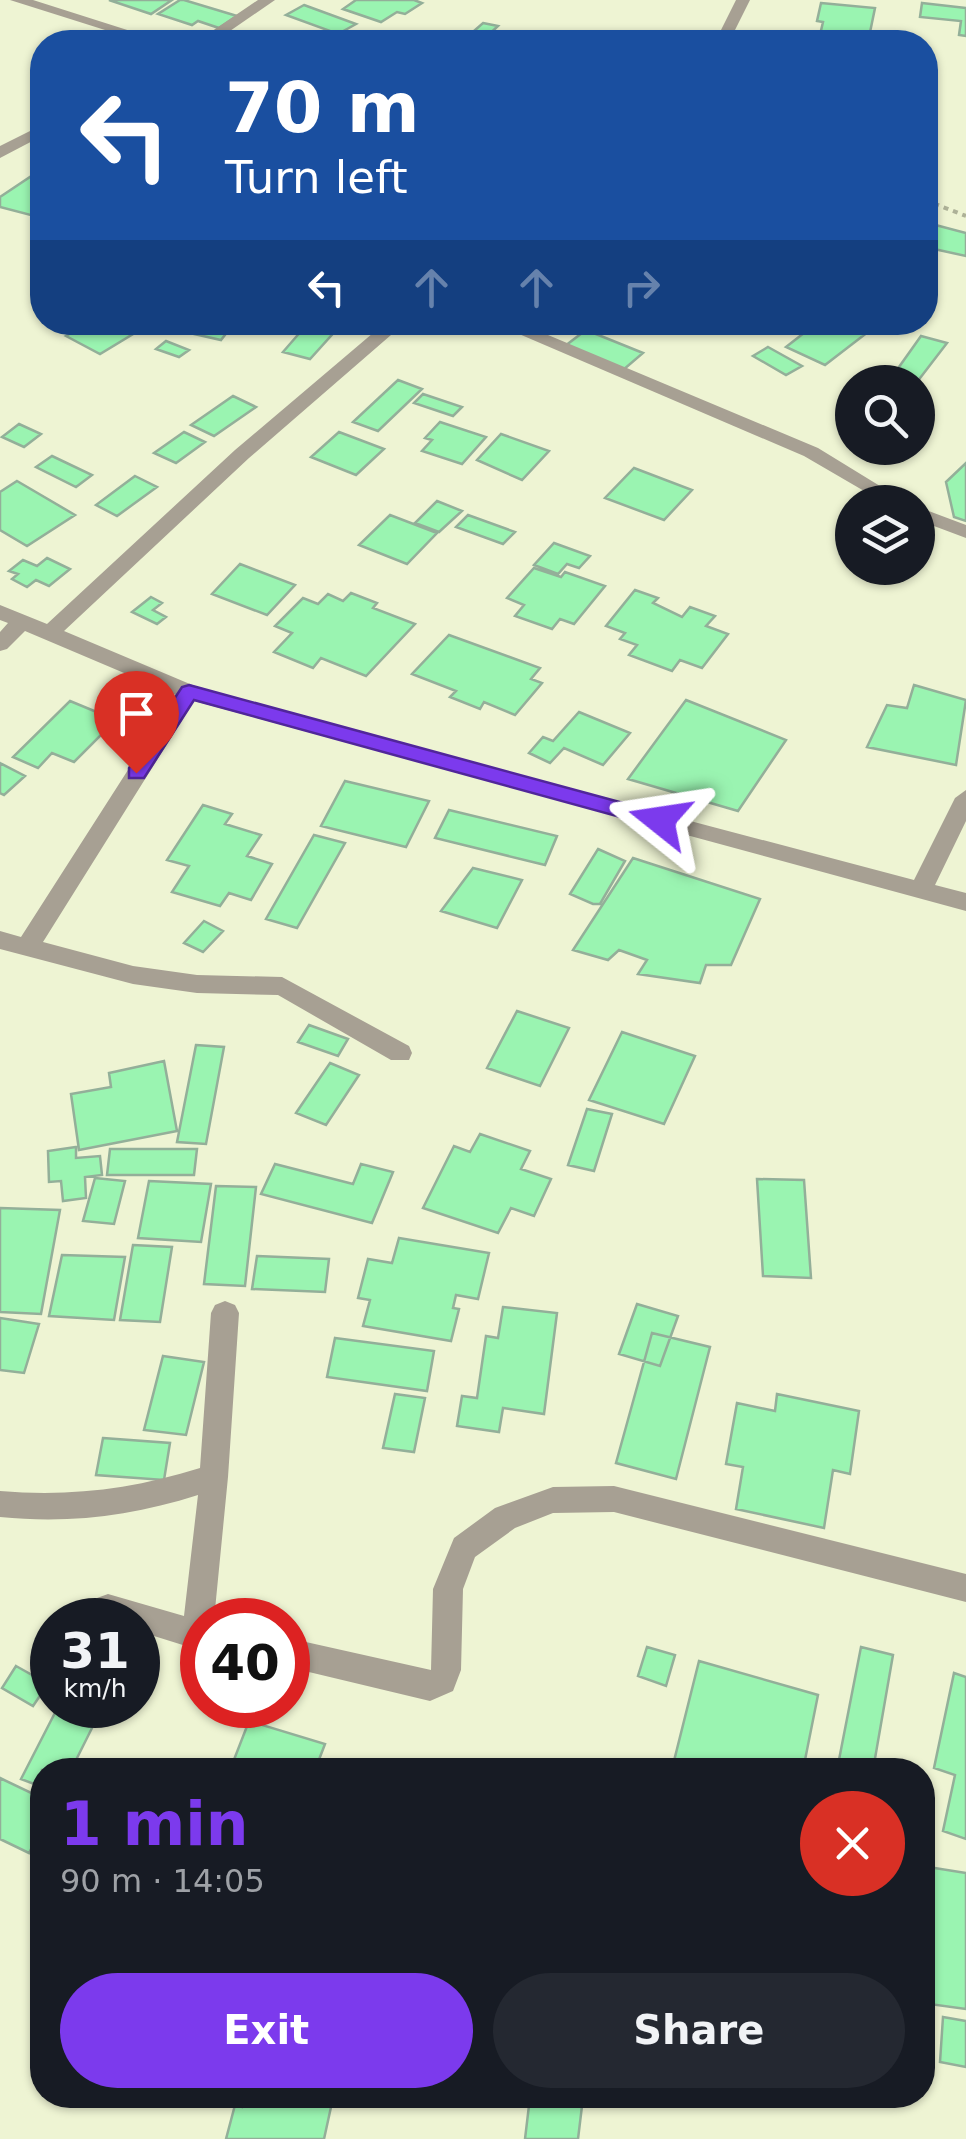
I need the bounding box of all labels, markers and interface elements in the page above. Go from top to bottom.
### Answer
text: 70 m [225,67,420,149]
icon: left [60,70,190,200]
text: Turn left [225,151,408,204]
icon: left [299,260,354,315]
icon: ahead [404,260,459,315]
icon: ahead [509,260,564,315]
icon: right [614,260,669,315]
map controls [835,365,935,585]
button: search [835,365,935,465]
button: layers [835,485,935,585]
pin [94,671,179,774]
icon: arrive [109,686,164,741]
position arrow [608,768,712,872]
speed limit sign: 40 [180,1598,310,1728]
text: 31 [60,1622,130,1680]
text: km/h [63,1674,127,1703]
text: 1 min [60,1789,248,1859]
button: close [800,1791,905,1896]
text: 90 m · 14:05 [60,1862,265,1900]
button: Exit [60,1973,473,2088]
button: Share [493,1973,905,2088]

